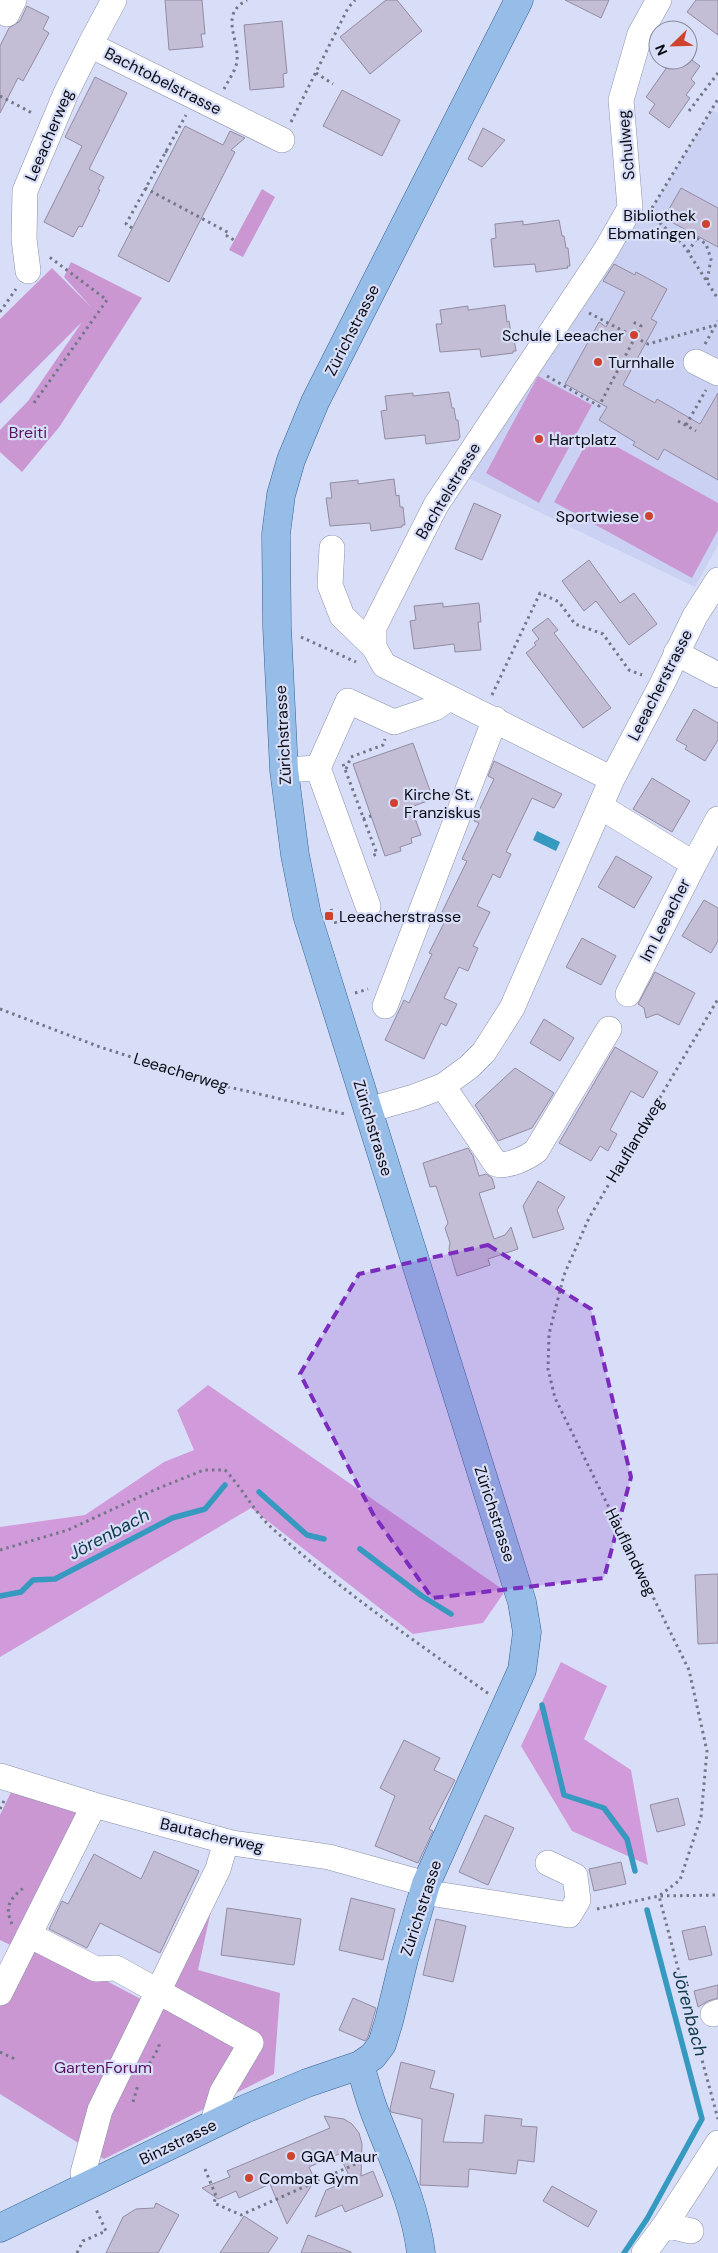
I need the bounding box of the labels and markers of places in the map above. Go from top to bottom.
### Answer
place label: Bibliothek Ebmatingen [608,205,696,244]
marker: Bibliothek Ebmatingen [700,218,712,230]
place label: Schule Leeacher [502,325,624,346]
marker: Schule Leeacher [628,329,640,341]
place label: Turnhalle [608,352,675,373]
marker: Turnhalle [592,356,604,368]
place label: Hartplatz [549,429,616,450]
marker: Hartplatz [533,433,545,445]
place label: Sportwiese [556,506,639,527]
marker: Sportwiese [643,510,655,522]
place label: Kirche St. Franziskus [404,784,481,823]
marker: Kirche St. Franziskus [388,797,400,809]
place label: Leeacherstrasse [339,906,461,927]
marker: Leeacherstrasse [323,910,335,922]
place label: GGA Maur [301,2146,377,2167]
marker: GGA Maur [285,2150,297,2162]
place label: Combat Gym [259,2168,359,2189]
marker: Combat Gym [243,2172,255,2184]

